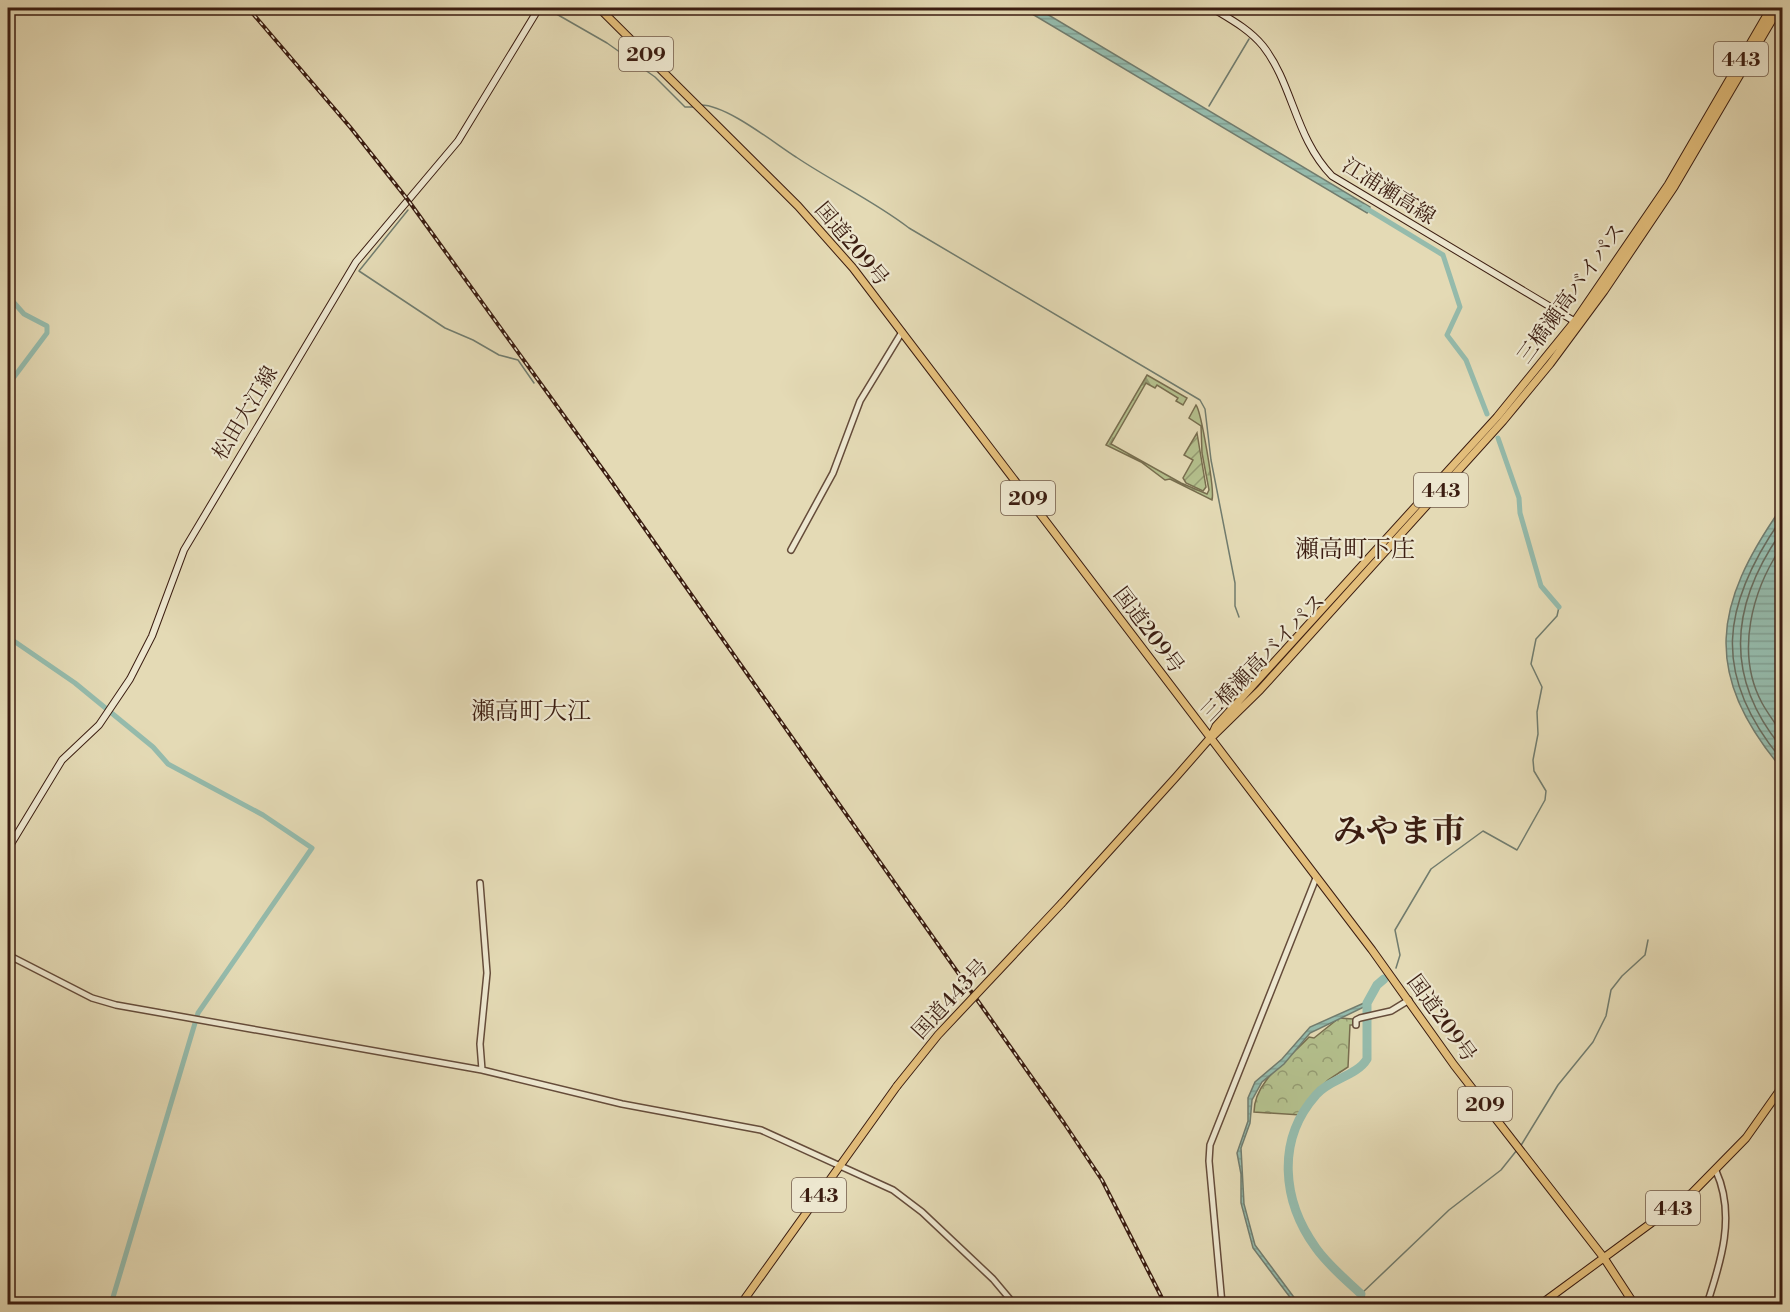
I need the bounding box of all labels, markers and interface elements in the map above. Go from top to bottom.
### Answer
road number: 209 [619,37,673,71]
road number: 443 [1714,42,1768,76]
street label: 江浦瀬高線 [1337,153,1440,231]
street label: 国道209号 [809,197,894,292]
street label: 三橋瀬高バイパス [1512,218,1632,369]
street label: 松田大江線 [208,362,284,465]
road number: 443 [1414,473,1468,507]
road number: 209 [1001,481,1055,515]
district label: 瀬高町下庄 [1295,535,1415,565]
street label: 国道209号 [1107,582,1189,679]
street label: 三橋瀬高バイパス [1196,588,1331,727]
district label: 瀬高町大江 [471,697,591,727]
district label: みやま市 [1333,812,1465,853]
street label: 国道443号 [907,954,994,1045]
street label: 国道209号 [1401,970,1482,1067]
road number: 209 [1458,1087,1512,1121]
road number: 443 [792,1178,846,1212]
road number: 443 [1646,1191,1700,1225]

